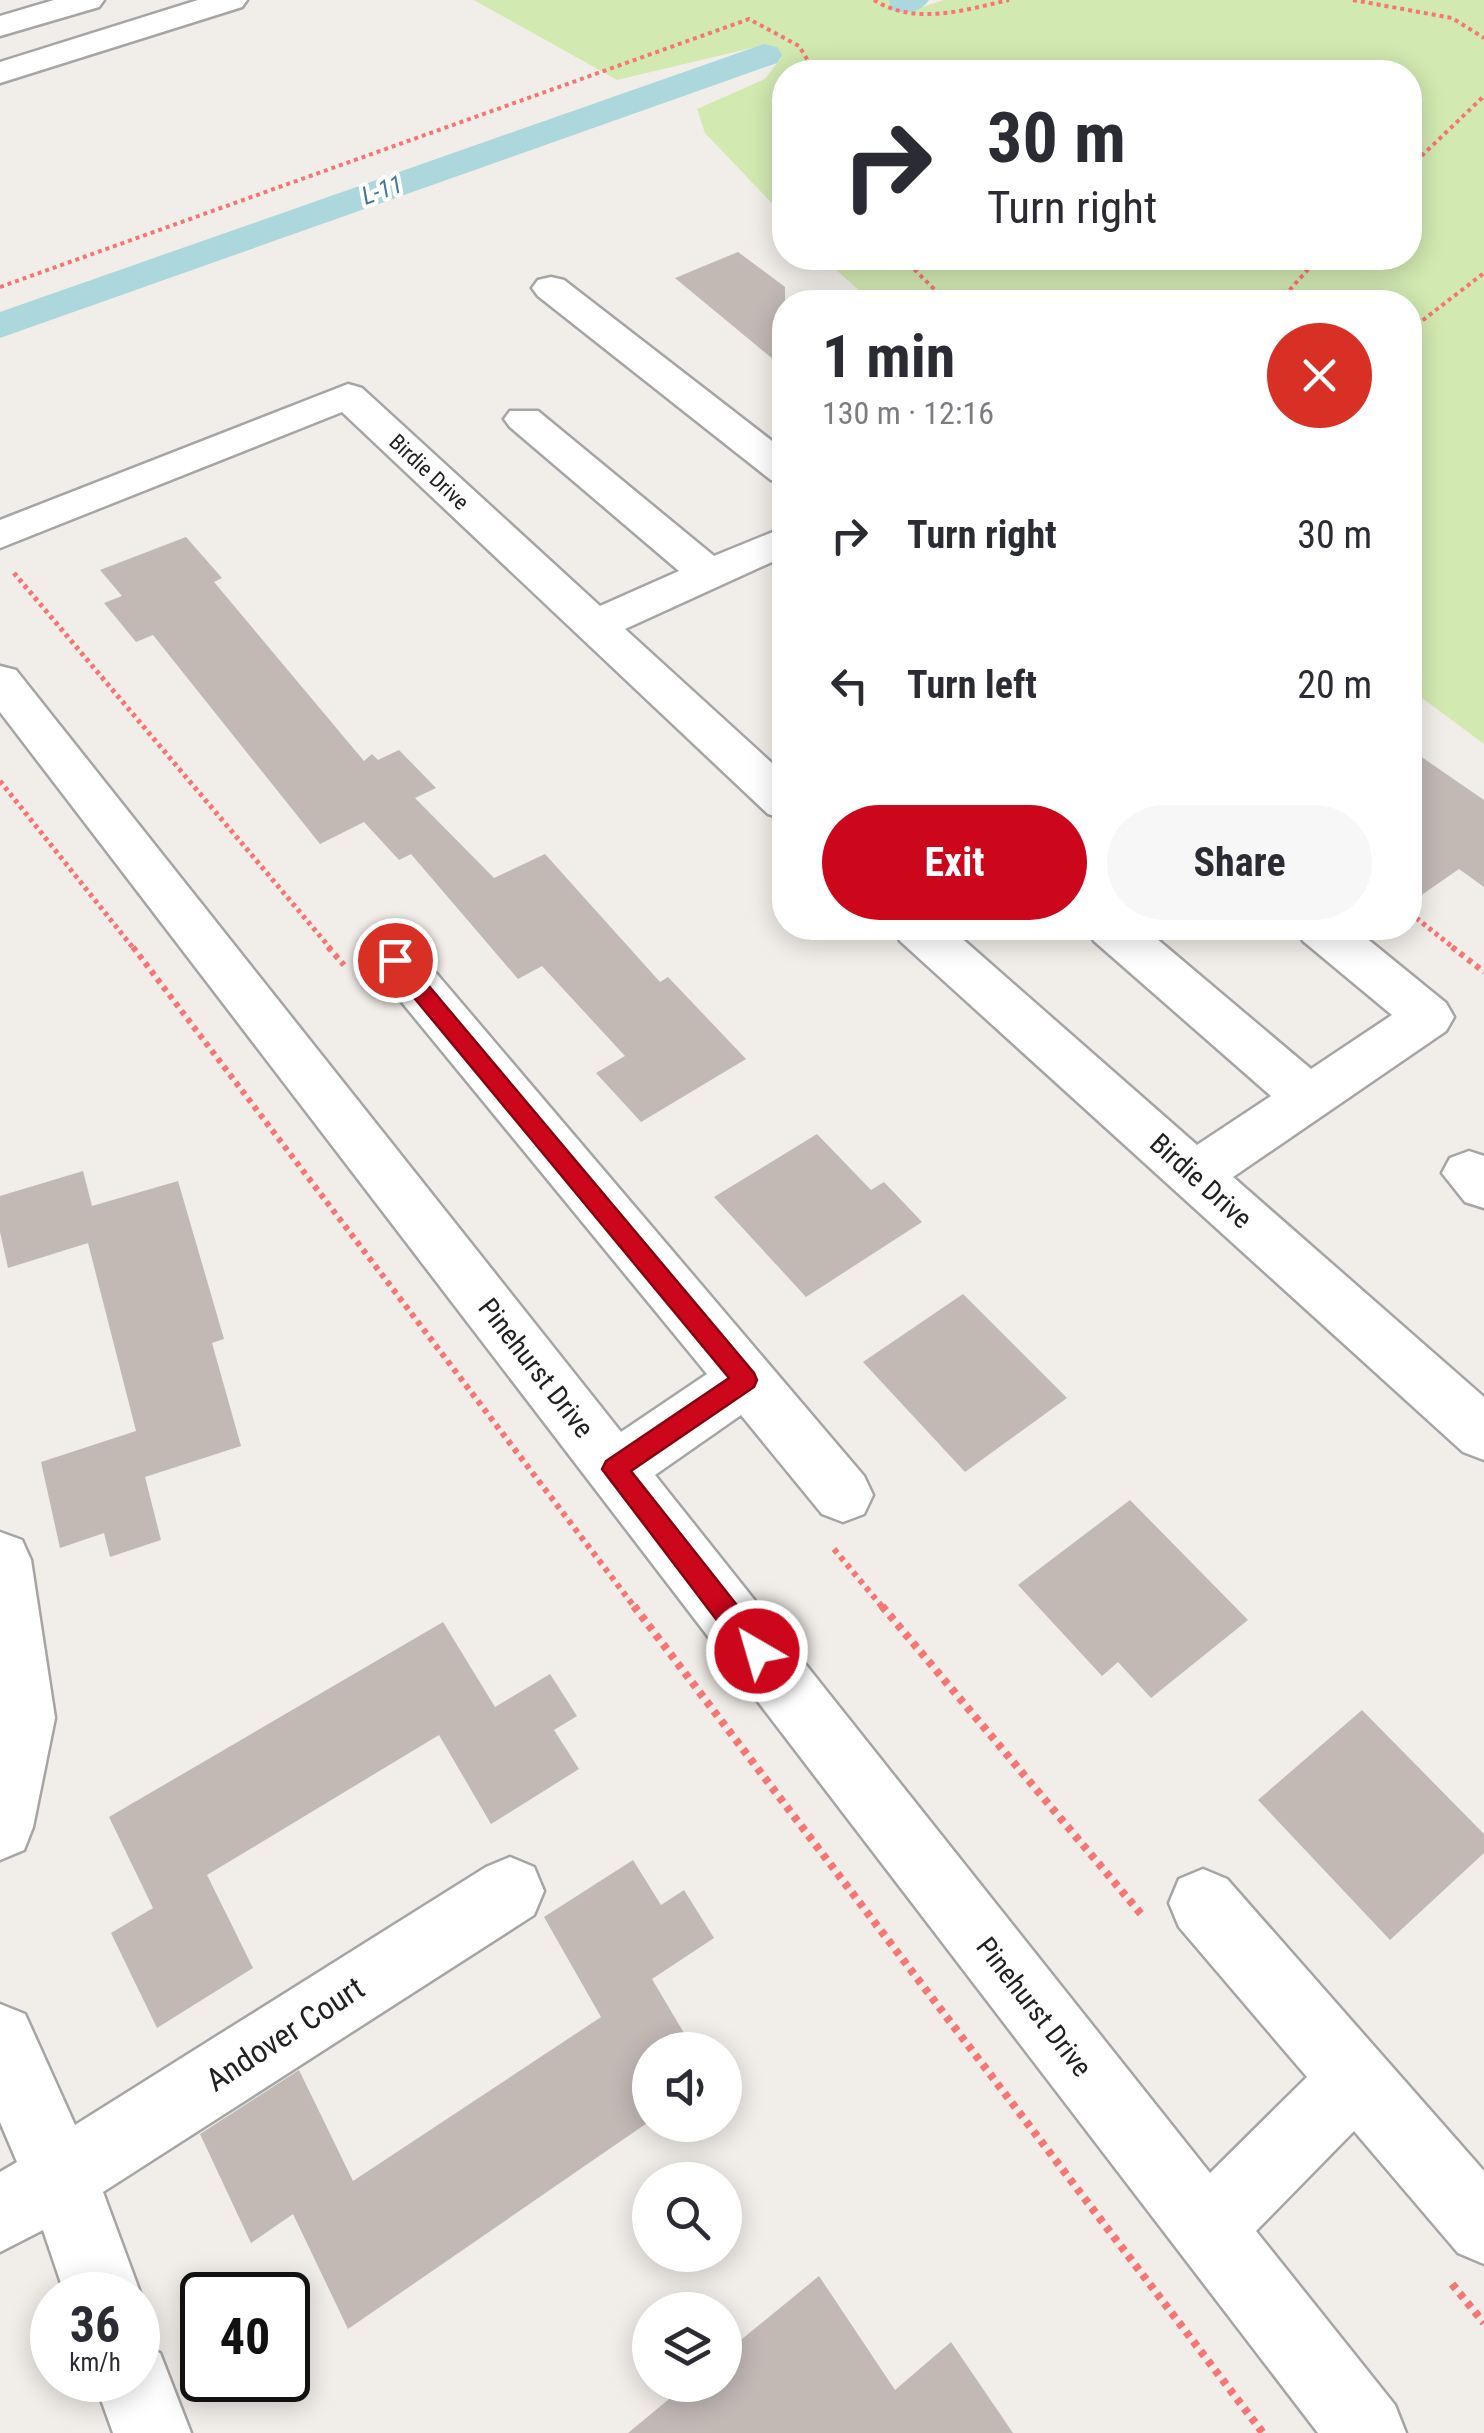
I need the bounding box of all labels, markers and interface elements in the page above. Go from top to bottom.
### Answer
text: 30 m [987,97,1126,179]
icon: right [822,100,952,230]
water label: L-11 [358,169,406,211]
text: Turn right [987,181,1157,234]
text: 1 min [822,321,955,392]
button: close [1267,323,1372,428]
text: 130 m · 12:16 [822,394,994,432]
street label: Birdie Drive [384,429,474,515]
icon: right [822,508,877,563]
text: Turn right [907,513,1057,557]
text: 30 m [1297,513,1372,557]
icon: left [822,658,877,713]
text: Turn left [907,663,1037,707]
text: 20 m [1297,663,1372,707]
button: Exit [822,805,1087,920]
button: Share [1107,805,1372,920]
pin [353,918,438,1003]
icon: arrive [368,933,423,988]
street label: Birdie Drive [1143,1127,1259,1235]
street label: Pinehurst Drive [471,1292,601,1444]
position arrow [705,1599,809,1703]
street label: Pinehurst Drive [969,1931,1099,2083]
street label: Andover Court [199,1969,371,2099]
map controls [632,2032,742,2402]
button: sound [632,2032,742,2142]
button: search [632,2162,742,2272]
speed limit sign: 40 [180,2272,310,2402]
button: layers [632,2292,742,2402]
text: 36 [70,2296,120,2354]
text: km/h [69,2348,121,2377]

